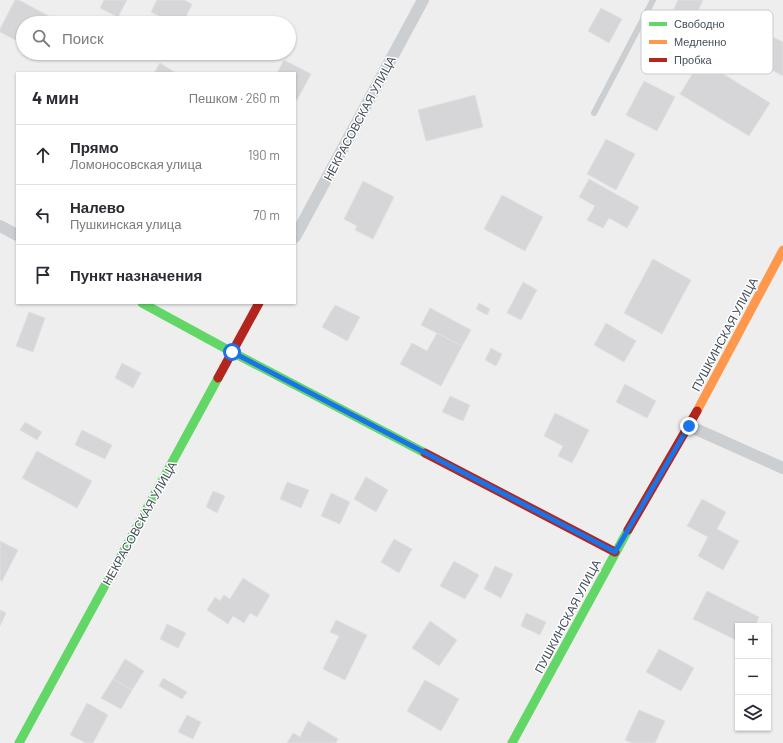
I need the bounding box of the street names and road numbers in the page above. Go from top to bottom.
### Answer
street label: НЕКРАСОВСКАЯ УЛИЦА [320,53,399,183]
street label: ПУШКИНСКАЯ УЛИЦА [688,275,761,394]
street label: НЕКРАСОВСКАЯ УЛИЦА [99,459,180,588]
street label: ПУШКИНСКАЯ УЛИЦА [531,557,604,676]

